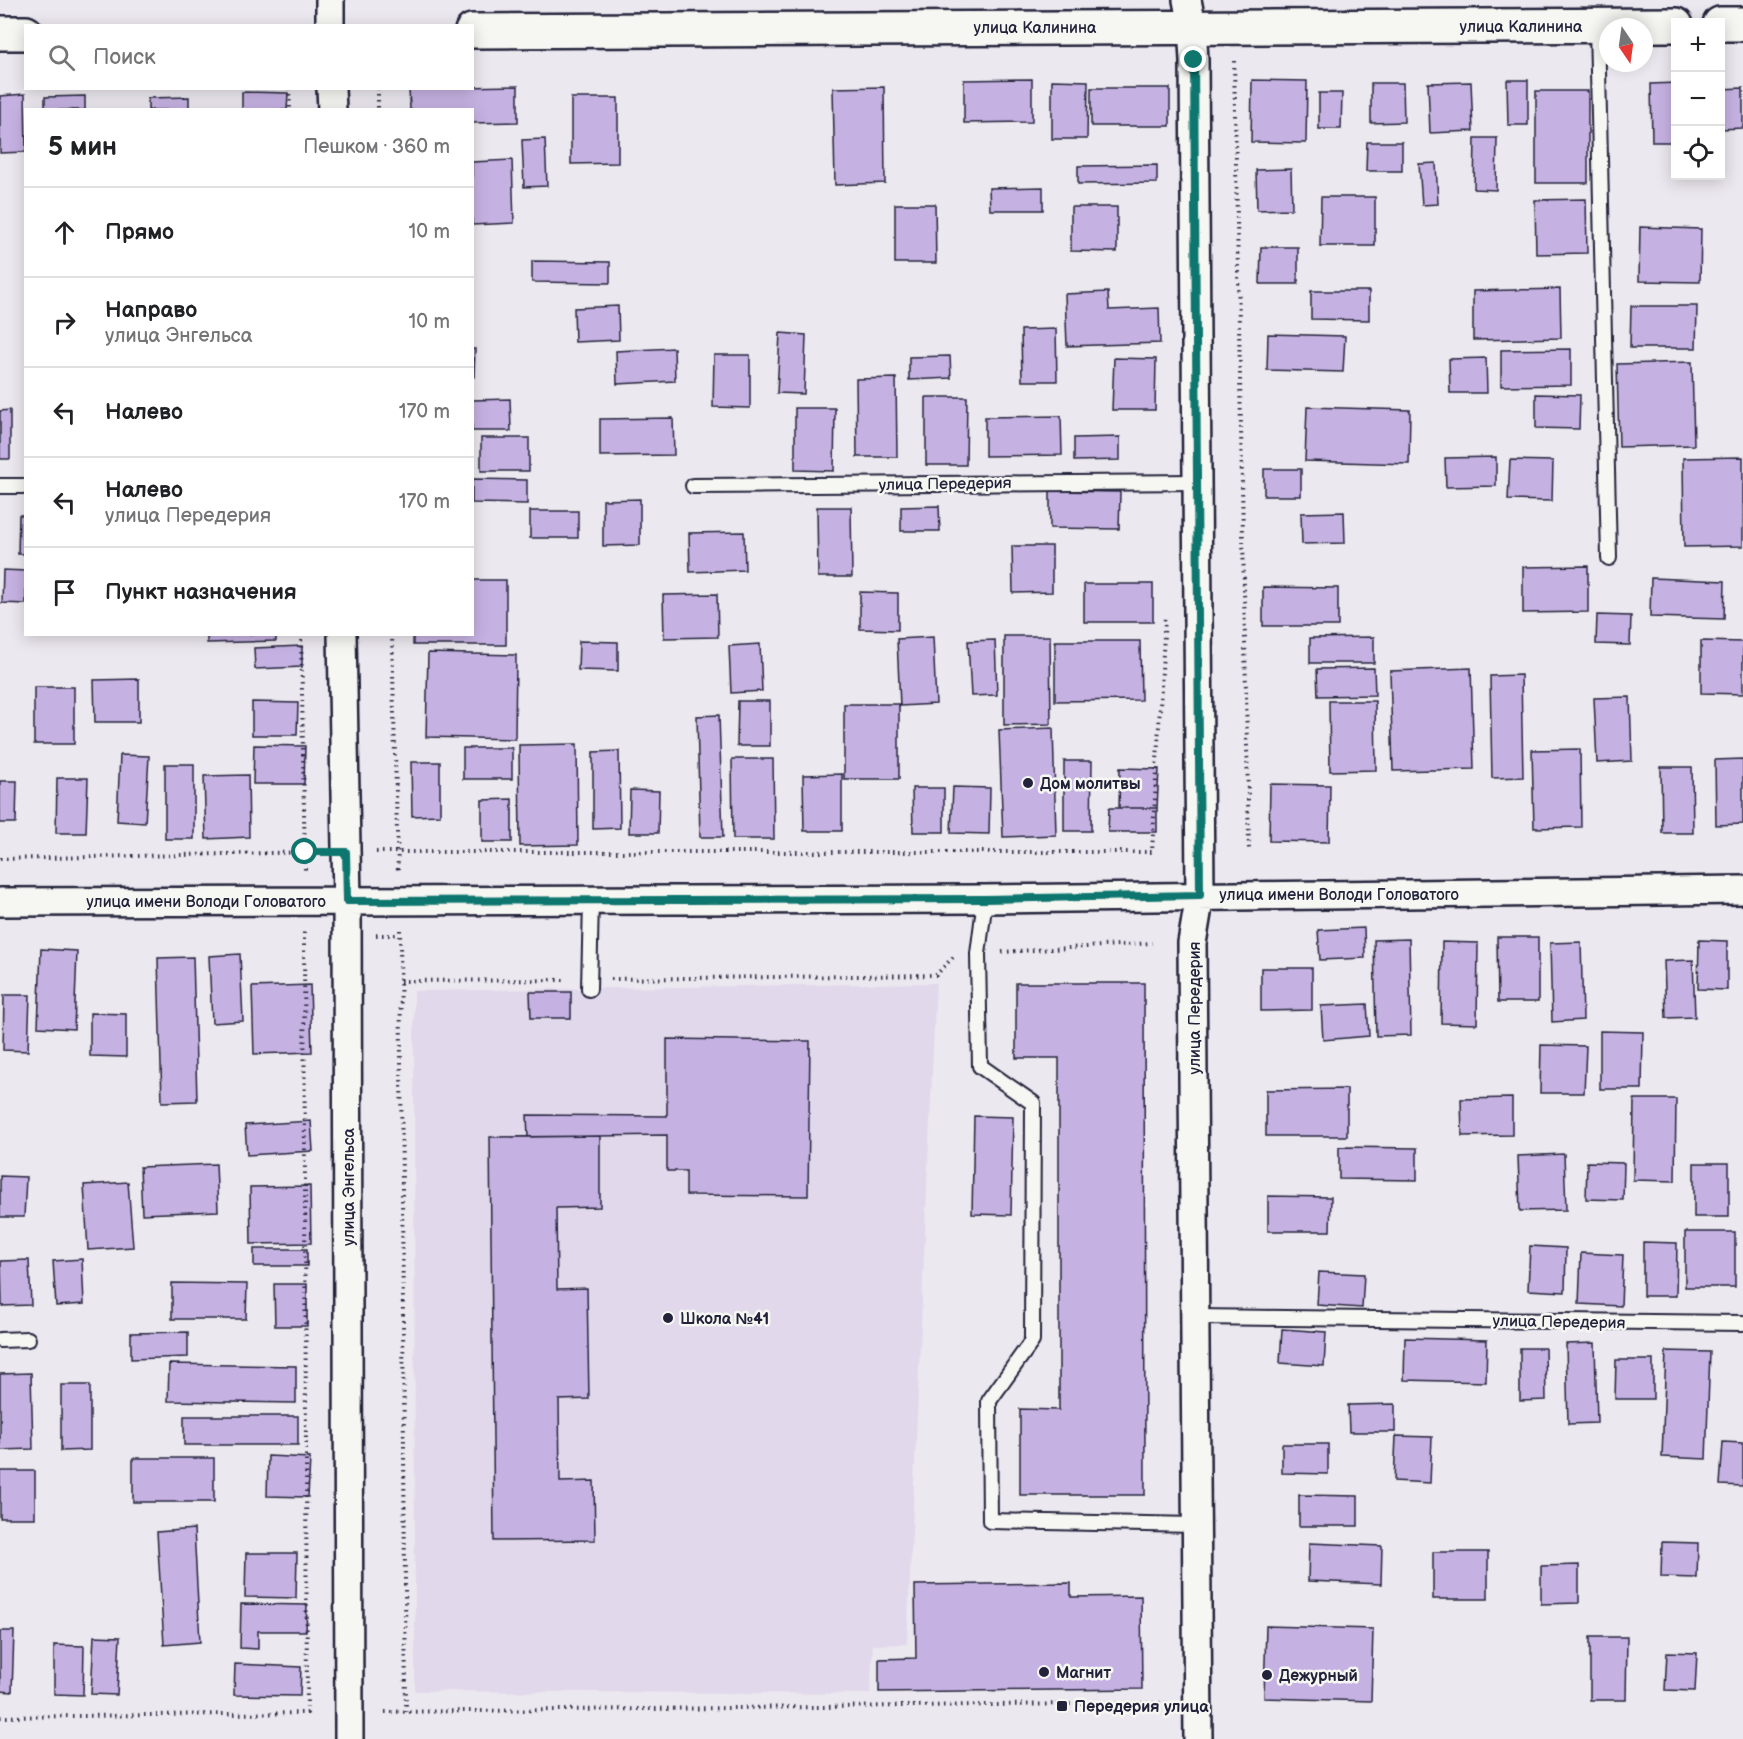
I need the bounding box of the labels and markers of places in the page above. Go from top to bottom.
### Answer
place label: Дом молитвы [1040,775,1141,794]
marker: Дом молитвы [1021,776,1035,790]
place label: Школа №41 [680,1310,769,1329]
marker: Школа №41 [661,1311,675,1325]
place label: Магнит [1056,1664,1111,1683]
marker: Магнит [1037,1665,1051,1679]
place label: Дежурный [1279,1667,1358,1686]
marker: Дежурный [1260,1668,1274,1682]
place label: Передерия улица [1074,1698,1209,1717]
marker: Передерия улица [1055,1699,1069,1713]

